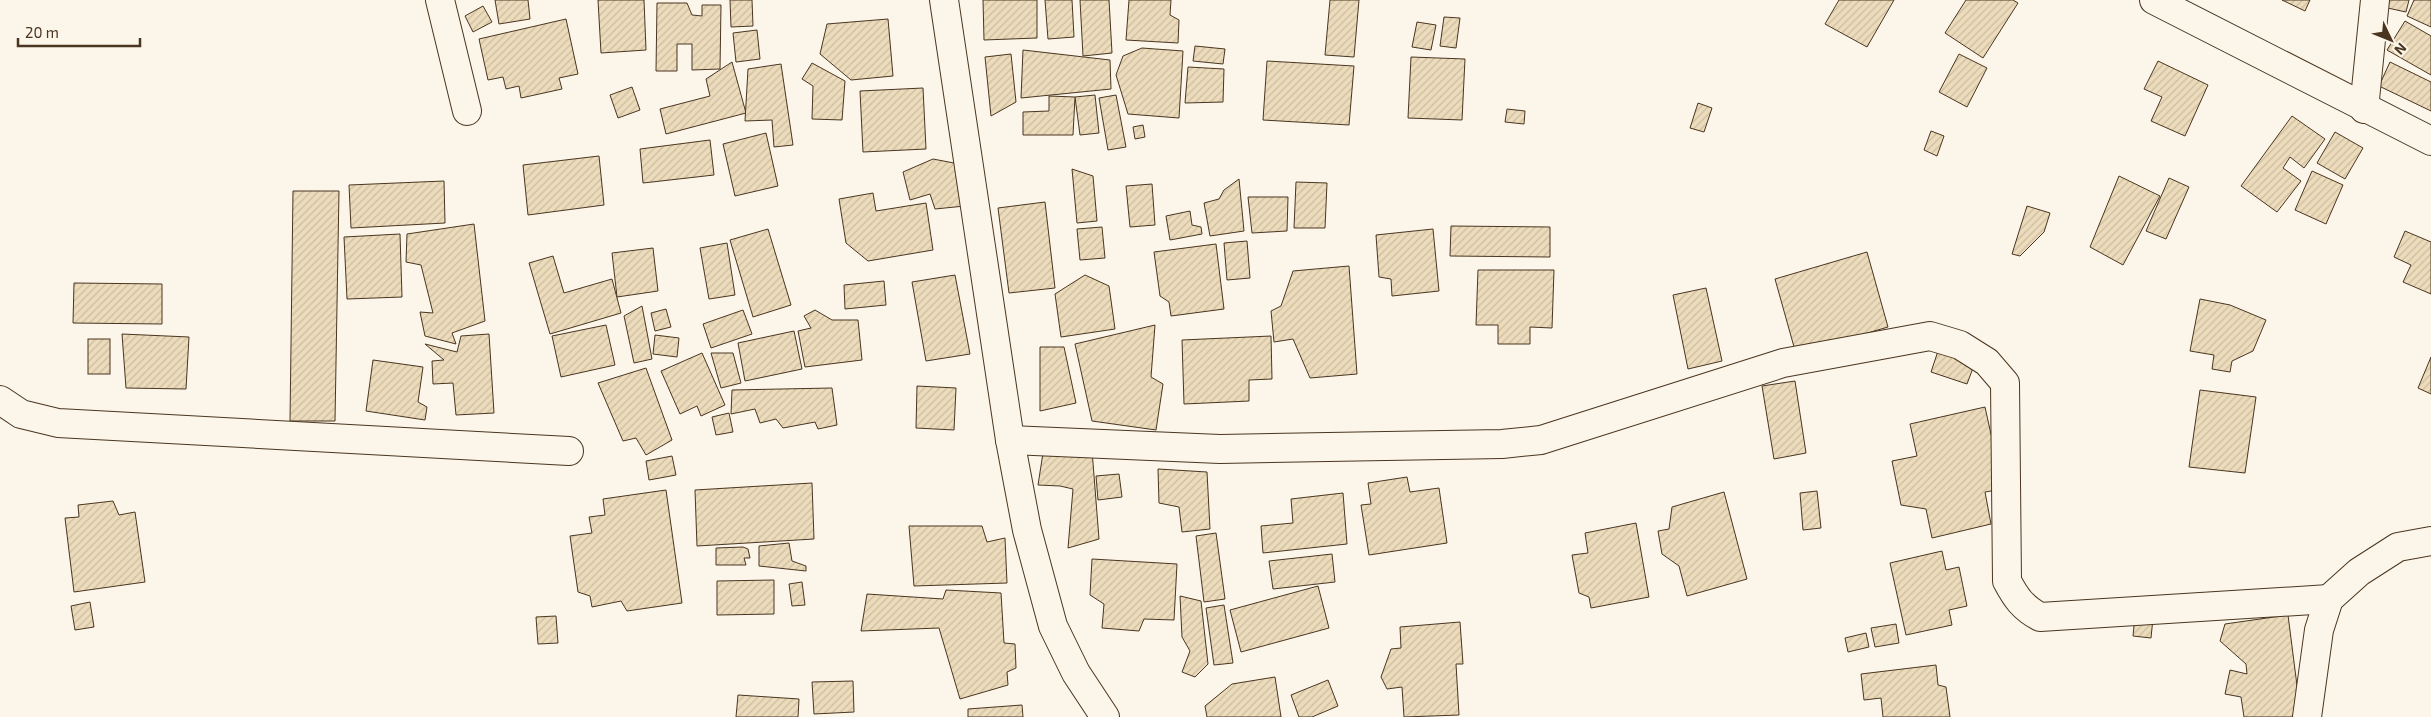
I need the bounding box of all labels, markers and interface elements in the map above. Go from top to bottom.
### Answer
scale bar [18,15,140,47]
north arrow [2366,15,2416,65]
text: 20 m [25,23,59,41]
text: N [2391,40,2411,59]

